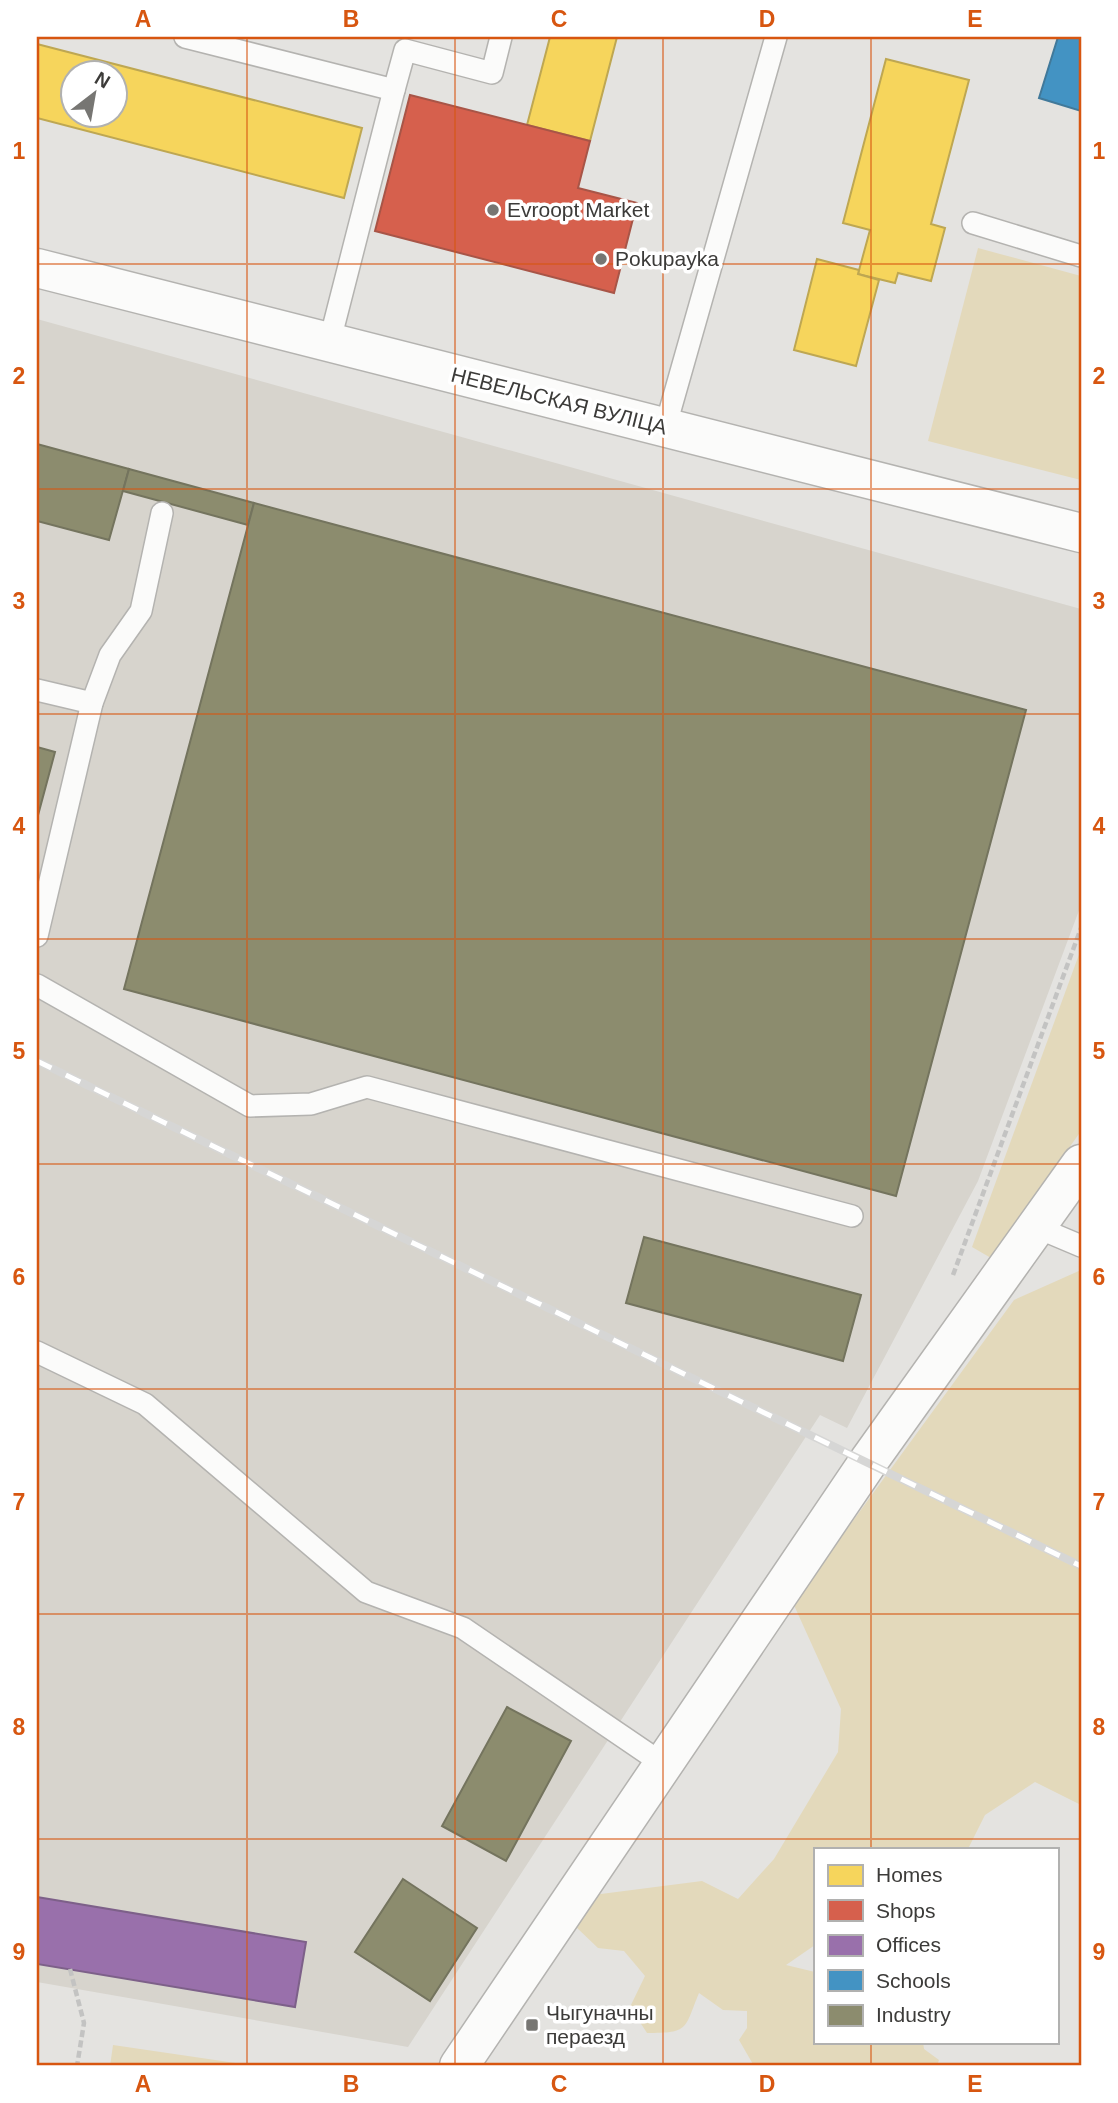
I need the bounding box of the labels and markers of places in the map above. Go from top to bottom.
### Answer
place label: Evroopt Market [507,198,650,221]
marker: Evroopt Market [485,202,501,218]
place label: Pokupayka [615,247,719,270]
marker: Pokupayka [593,251,609,267]
place label: Чыгуначны пераезд [546,2001,654,2048]
marker: Чыгуначны пераезд [524,2017,540,2033]

